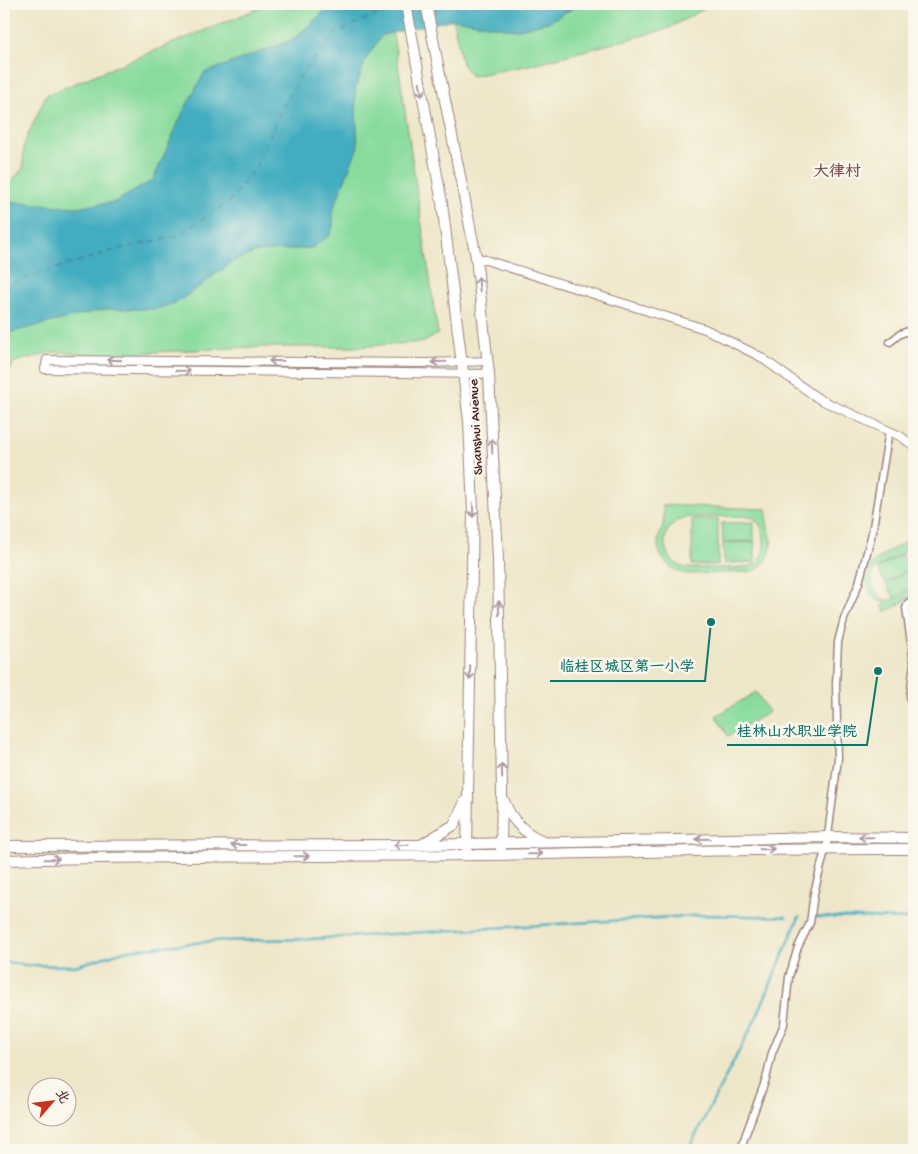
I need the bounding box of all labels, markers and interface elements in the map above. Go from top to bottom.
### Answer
one-way arrow [417,81,427,97]
district label: 大律村 [813,162,861,183]
one-way arrow [474,276,484,292]
one-way arrow [106,355,122,365]
one-way arrow [269,356,285,366]
one-way arrow [431,358,447,367]
one-way arrow [175,366,191,376]
street label: Shanshui Avenue [466,378,488,475]
one-way arrow [487,438,497,454]
one-way arrow [468,502,477,518]
one-way arrow [494,600,503,616]
callout: 临桂区城区第一小学 [550,651,705,681]
text: 临桂区城区第一小学 [559,658,695,677]
one-way arrow [465,664,475,681]
callout: 桂林山水职业学院 [727,715,867,745]
text: 桂林山水职业学院 [737,723,857,742]
one-way arrow [497,763,507,779]
one-way arrow [858,833,874,842]
one-way arrow [695,834,712,844]
one-way arrow [230,840,246,850]
one-way arrow [393,840,409,850]
one-way arrow [759,845,775,854]
one-way arrow [527,849,543,858]
one-way arrow [294,851,310,861]
one-way arrow [44,854,60,863]
north arrow [28,1076,78,1126]
text: 北 [50,1087,72,1107]

